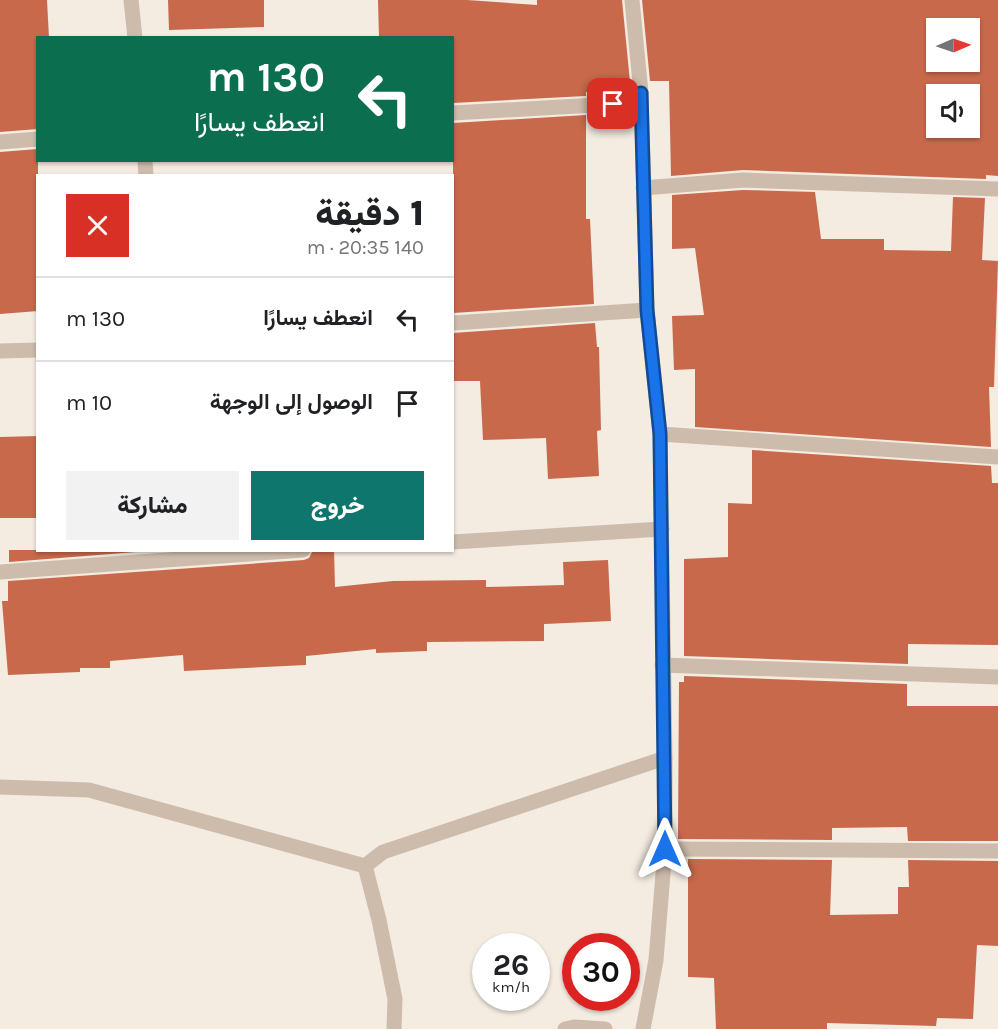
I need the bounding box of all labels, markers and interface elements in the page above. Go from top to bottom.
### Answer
north arrow [926,18,980,72]
map controls [926,18,980,138]
text: 130 m [207,52,325,102]
icon: left [346,60,424,138]
pin [587,78,638,129]
button: sound [926,84,980,138]
icon: arrive [596,87,629,120]
text: انعطف يسارًا [194,106,325,138]
text: 1 دقيقة [315,192,424,234]
button: close [66,194,129,257]
text: 140 m · 20:35 [307,236,424,259]
icon: left [391,303,424,336]
text: انعطف يسارًا [263,305,373,331]
text: 130 m [66,306,125,332]
icon: arrive [391,387,424,420]
text: الوصول إلى الوجهة [210,389,373,415]
text: 10 m [66,390,112,416]
button: مشاركة [66,471,239,540]
button: خروج [251,471,424,540]
position arrow [633,817,697,881]
speed limit sign: 30 [562,933,640,1011]
text: 26 [493,947,529,983]
text: km/h [492,978,530,996]

